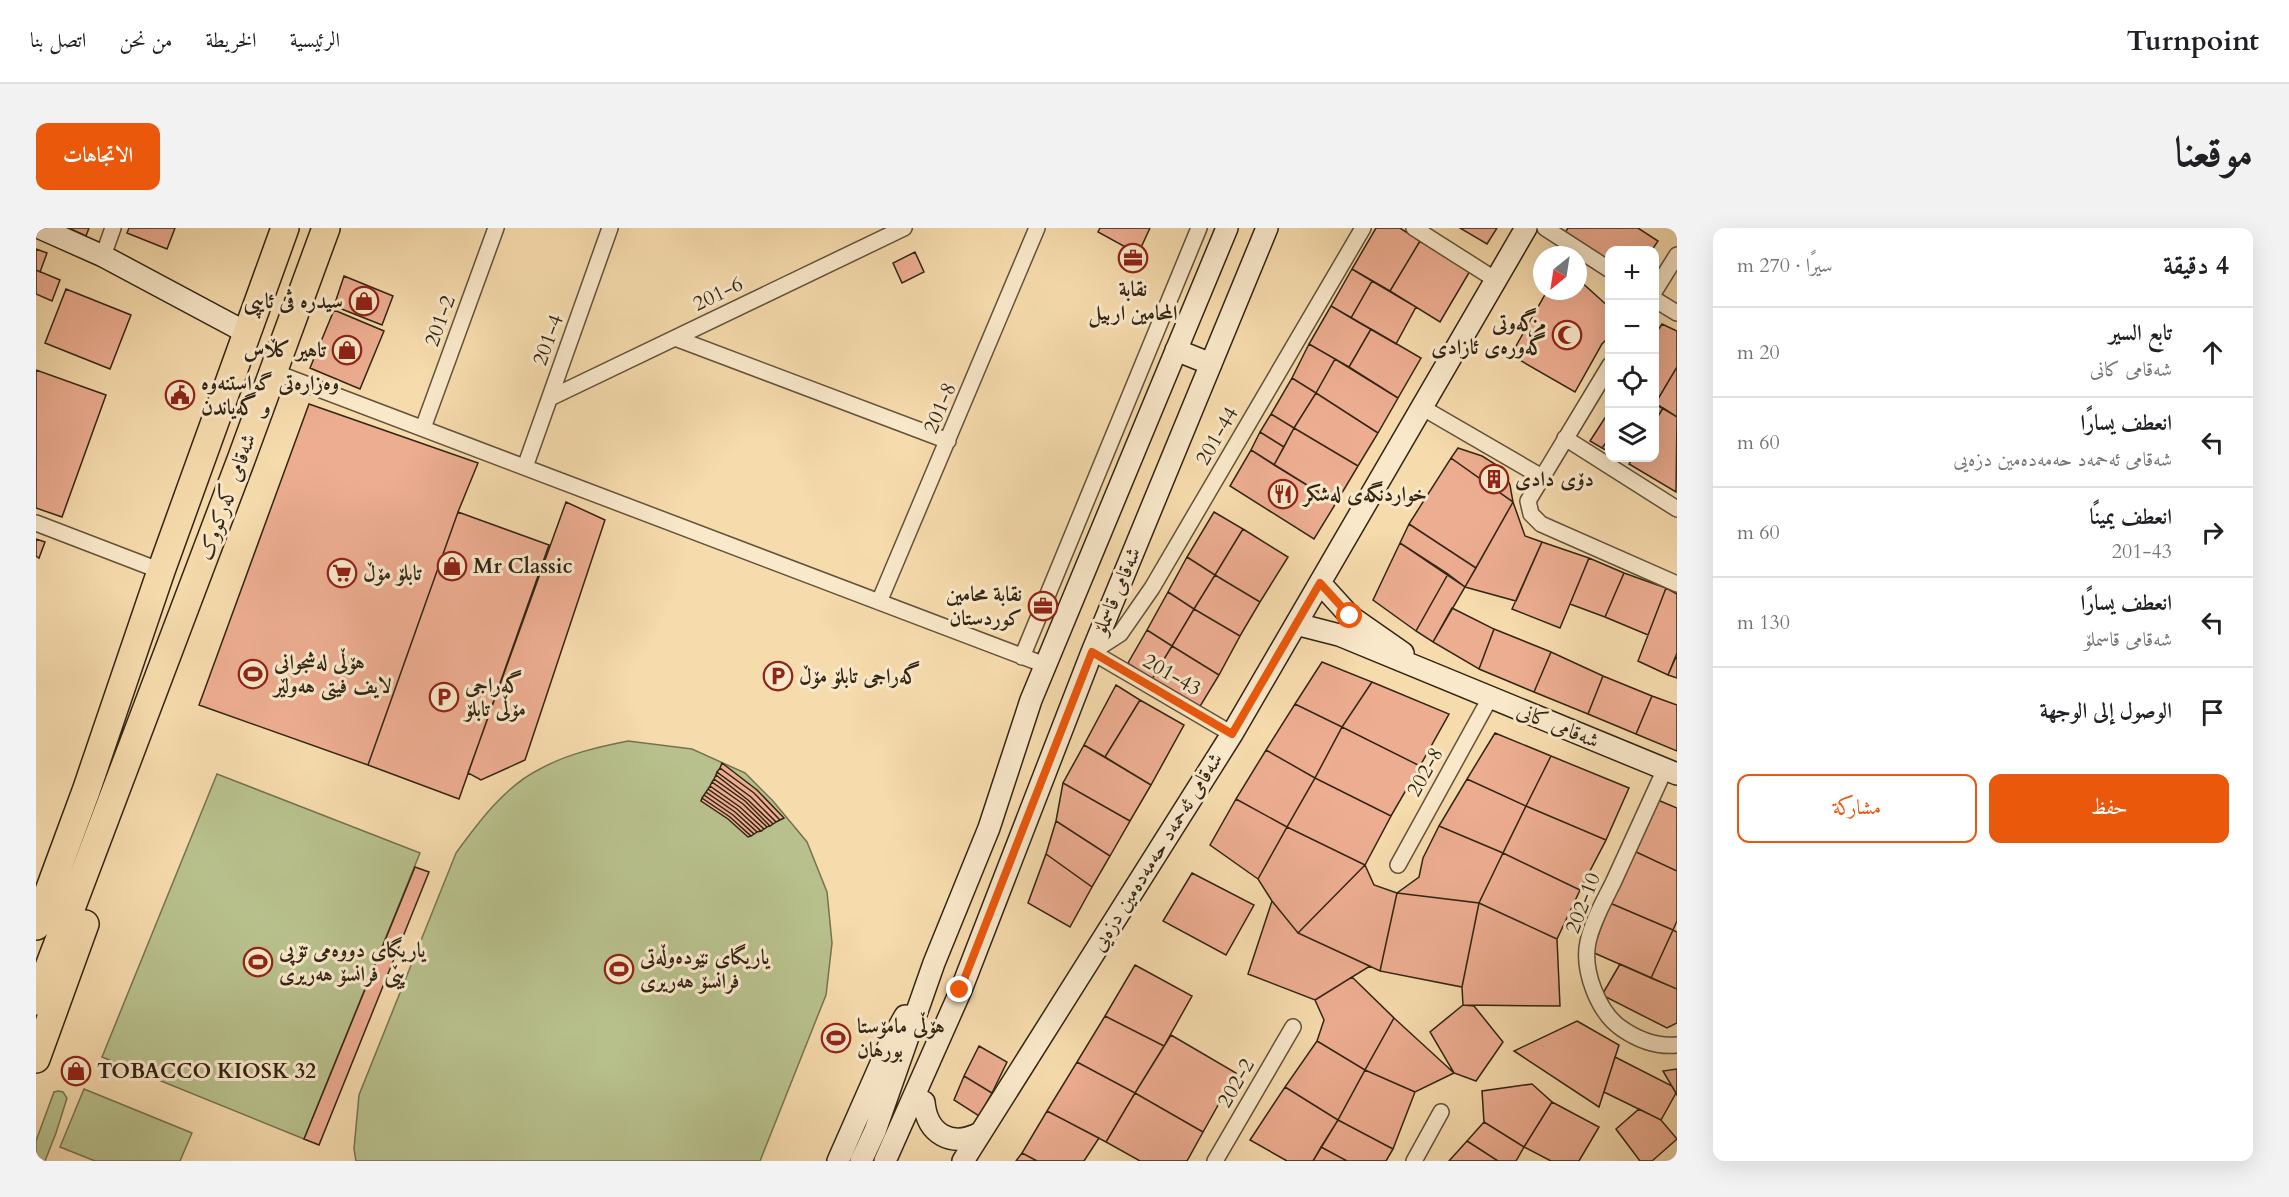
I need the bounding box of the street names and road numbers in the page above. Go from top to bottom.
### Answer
street label: 201-6 [688,269,748,319]
street label: 201-2 [417,291,463,351]
street label: 201-4 [525,310,571,370]
street label: 201-8 [916,378,964,438]
street label: 201-44 [1189,401,1245,471]
street label: شەقامی کەرکووک [191,430,263,564]
street label: شەقامی قاسملۆ [1085,543,1148,641]
street label: 201-43 [1137,647,1207,703]
street label: شەقامی کانی [1513,696,1603,756]
street label: 202-8 [1400,742,1450,802]
street label: شەقامی ئەحمەد حەمەدەمین دزەیی [1084,747,1230,957]
street label: 202-10 [1558,868,1608,938]
street label: 202-2 [1210,1053,1262,1113]

